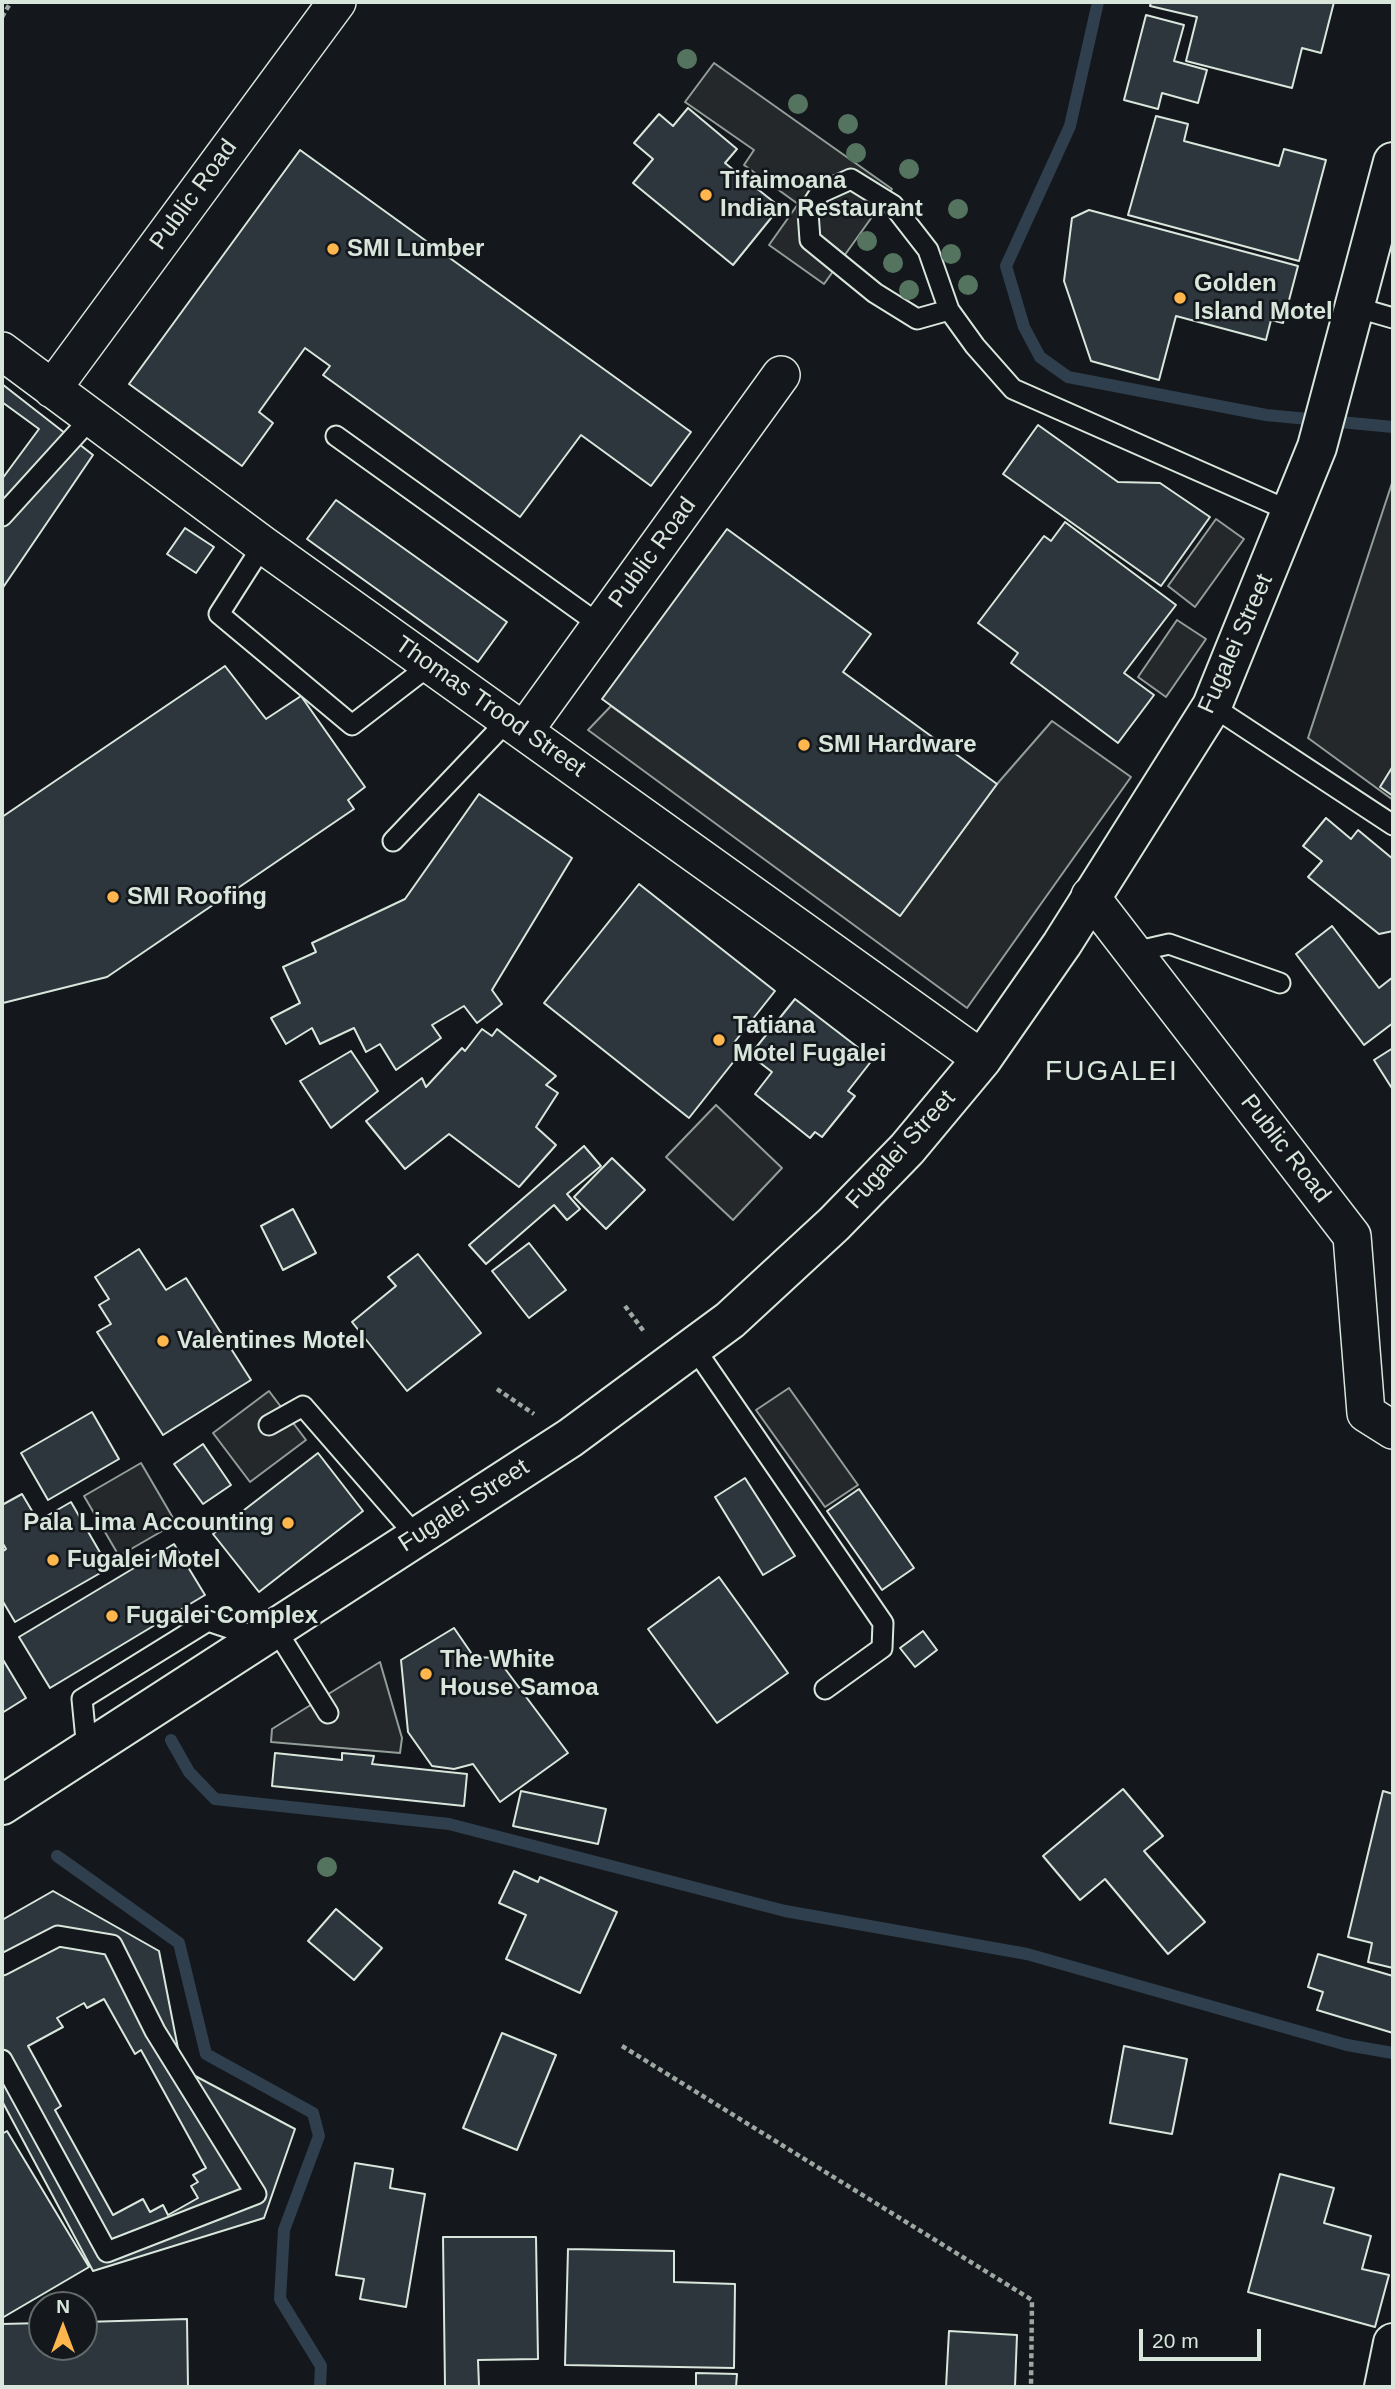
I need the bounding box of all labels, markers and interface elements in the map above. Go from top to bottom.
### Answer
street label: Public Road [144,134,244,256]
place label: Tifaimoana Indian Restaurant [720,167,923,223]
marker: Tifaimoana Indian Restaurant [698,187,714,203]
place label: SMI Lumber [347,235,484,263]
marker: SMI Lumber [325,241,341,257]
place label: Golden Island Motel [1194,270,1333,326]
marker: Golden Island Motel [1172,290,1188,306]
street label: Public Road [603,492,703,614]
street label: Fugalei Street [1192,570,1280,718]
street label: Thomas Trood Street [389,630,591,784]
place label: SMI Hardware [818,731,977,759]
marker: SMI Hardware [796,737,812,753]
place label: SMI Roofing [127,883,267,911]
marker: SMI Roofing [105,889,121,905]
place label: Tatiana Motel Fugalei [733,1012,886,1068]
marker: Tatiana Motel Fugalei [711,1032,727,1048]
district label: FUGALEI [1046,1055,1178,1089]
street label: Fugalei Street [840,1085,962,1215]
street label: Public Road [1234,1089,1336,1209]
place label: Valentines Motel [177,1327,365,1355]
marker: Valentines Motel [155,1333,171,1349]
street label: Fugalei Street [394,1453,534,1559]
place label: Pala Lima Accounting [23,1509,274,1537]
marker: Pala Lima Accounting [280,1515,296,1531]
place label: Fugalei Motel [67,1546,220,1574]
marker: Fugalei Motel [45,1552,61,1568]
place label: Fugalei Complex [126,1602,318,1630]
marker: Fugalei Complex [104,1608,120,1624]
place label: The White House Samoa [440,1646,599,1702]
marker: The White House Samoa [418,1666,434,1682]
north arrow [28,2291,98,2361]
text: N [56,2296,70,2317]
scale bar [1143,2316,1266,2360]
text: 20 m [1152,2329,1199,2352]

